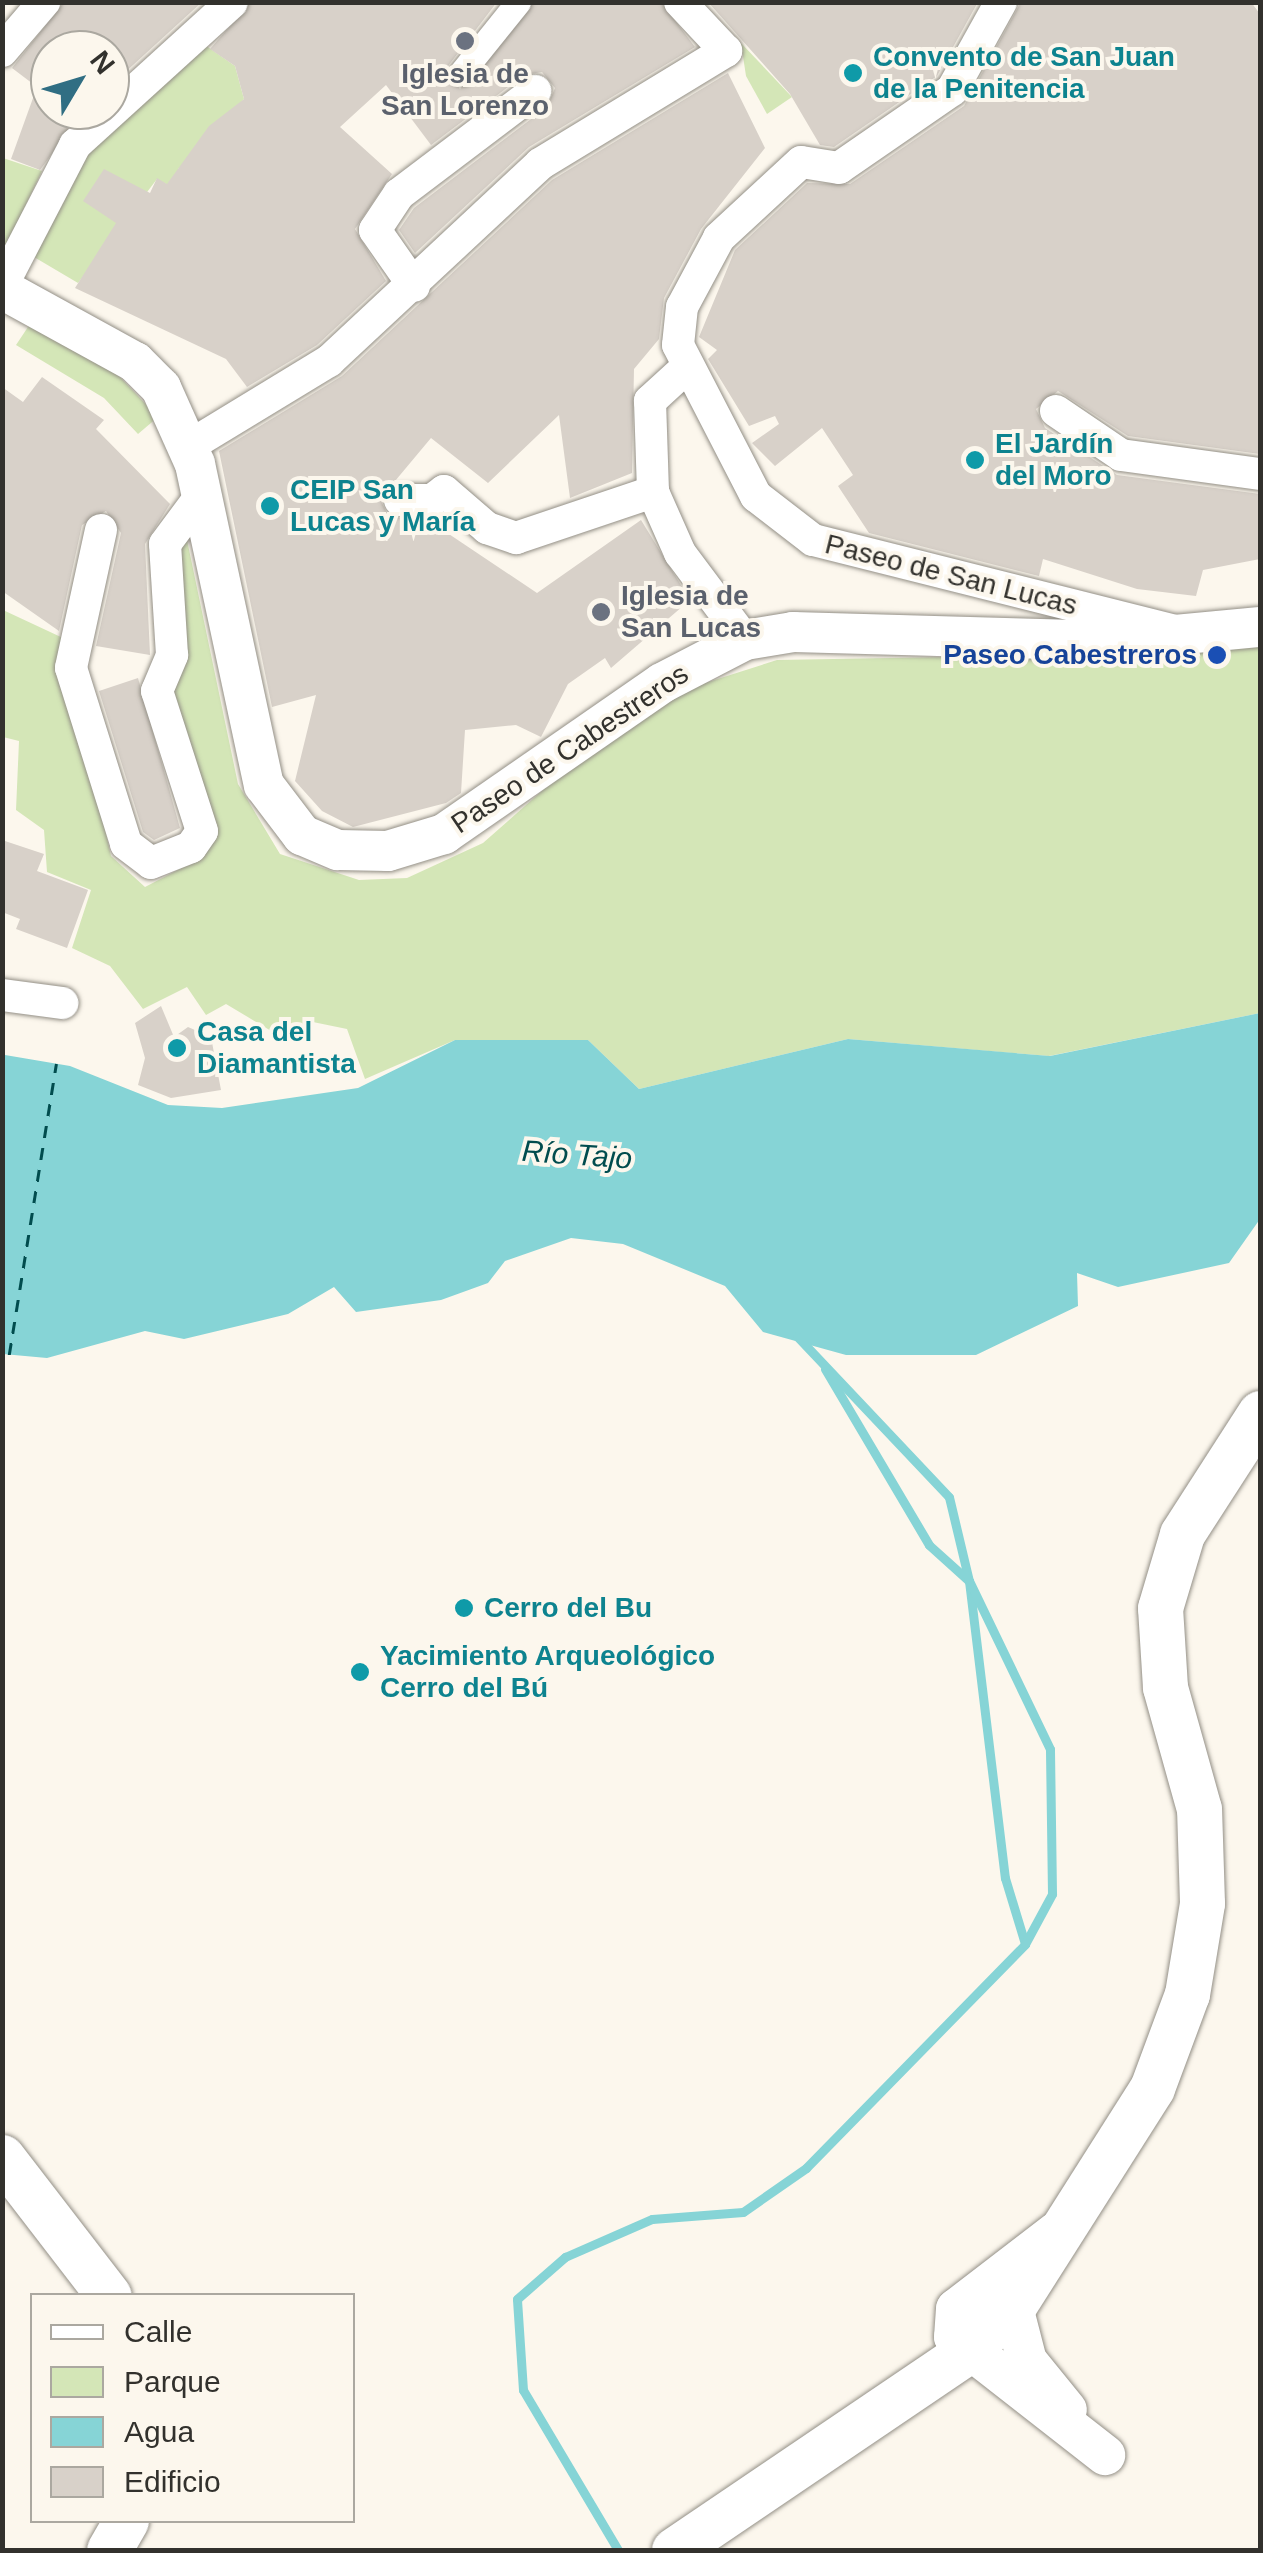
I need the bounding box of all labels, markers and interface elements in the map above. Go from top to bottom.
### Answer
north arrow [30,30,130,130]
marker: Iglesia de San Lorenzo [454,30,476,52]
place label: Convento de San Juan de la Penitencia [873,40,1175,106]
text: N [84,45,121,80]
place label: Iglesia de San Lorenzo [381,57,549,123]
marker: Convento de San Juan de la Penitencia [842,62,864,84]
place label: El Jardín del Moro [995,427,1113,493]
marker: El Jardín del Moro [964,449,986,471]
place label: CEIP San Lucas y María [290,473,475,539]
marker: CEIP San Lucas y María [259,495,281,517]
street label: Paseo de San Lucas [822,527,1080,623]
place label: Iglesia de San Lucas [621,579,761,645]
marker: Iglesia de San Lucas [590,601,612,623]
place label: Paseo Cabestreros [943,638,1197,672]
marker: Paseo Cabestreros [1206,644,1228,666]
street label: Paseo de Cabestreros [445,657,695,841]
place label: Casa del Diamantista [197,1015,356,1081]
marker: Casa del Diamantista [166,1037,188,1059]
water label: Río Tajo [521,1133,633,1177]
place label: Cerro del Bu [484,1591,652,1625]
marker: Cerro del Bu [453,1597,475,1619]
place label: Yacimiento Arqueológico Cerro del Bú [380,1639,716,1705]
marker: Yacimiento Arqueológico Cerro del Bú [349,1661,371,1683]
legend [30,2293,355,2523]
text: Calle [124,2315,192,2348]
text: Parque [124,2365,221,2398]
text: Agua [124,2415,194,2448]
text: Edificio [124,2465,221,2498]

